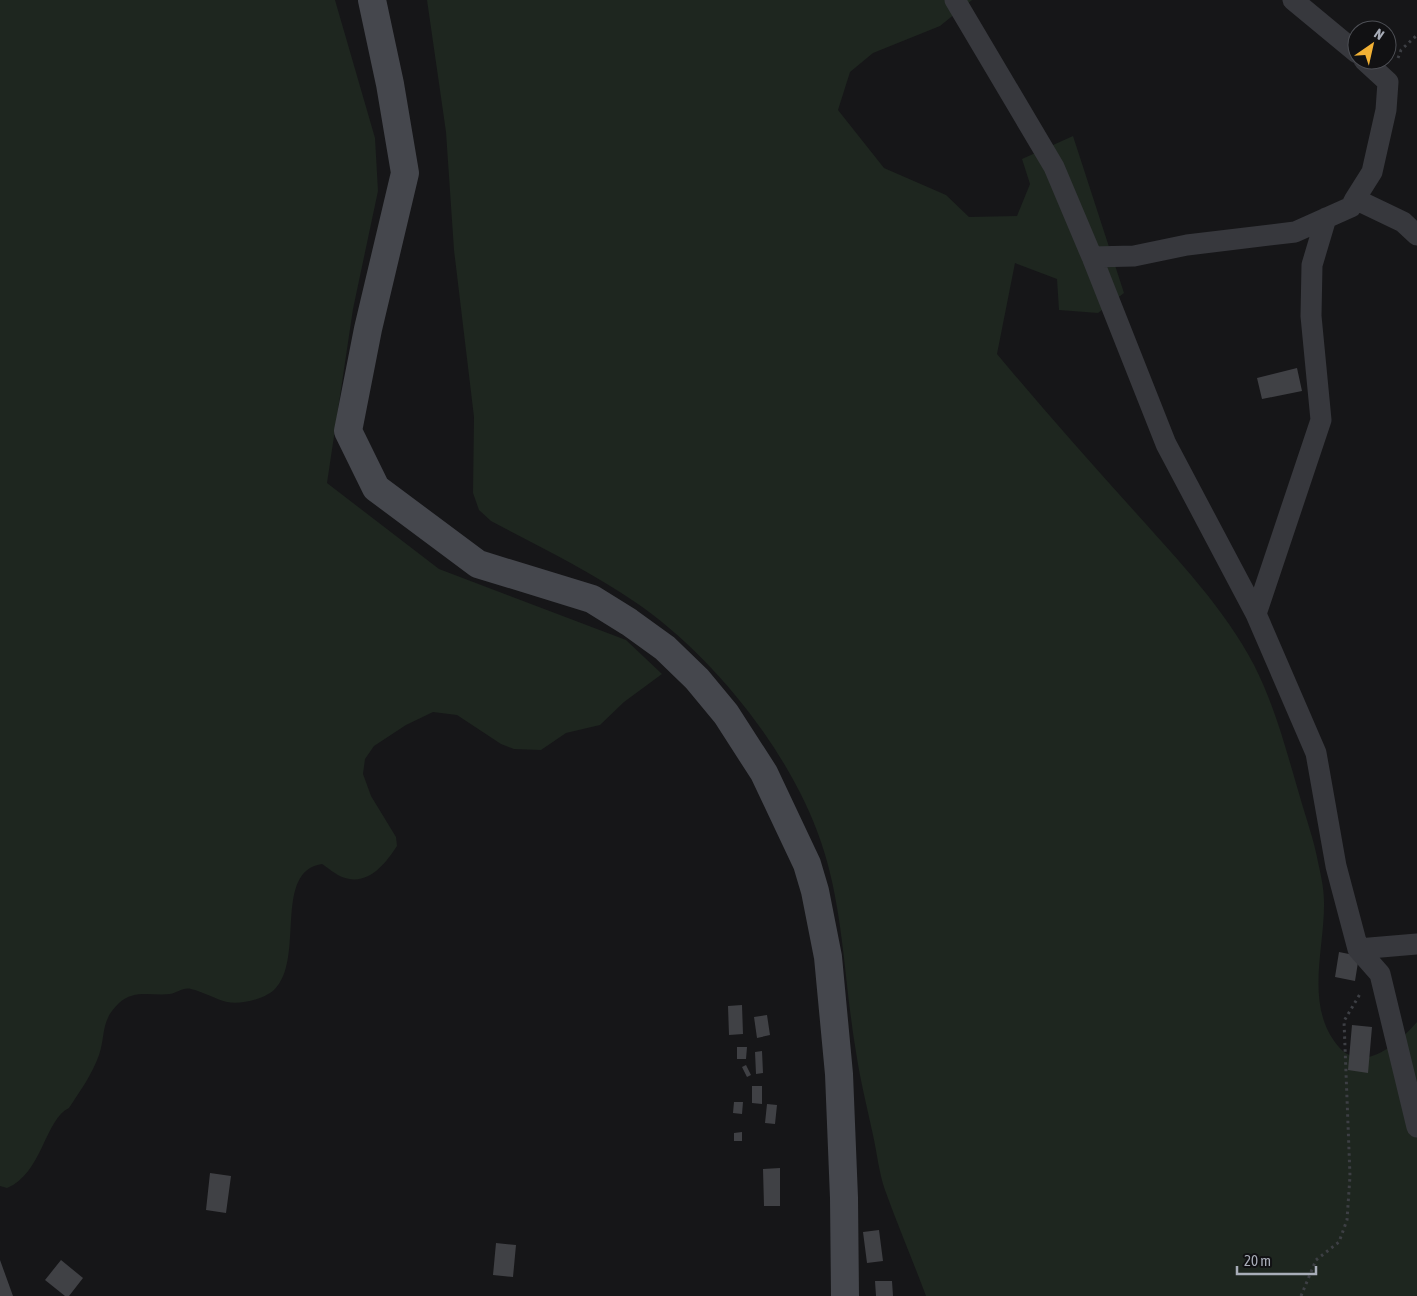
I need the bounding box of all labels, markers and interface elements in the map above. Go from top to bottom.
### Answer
north arrow [1347,20,1397,70]
text: N [1371,25,1387,43]
scale bar [1237,1244,1316,1276]
text: 20 m [1244,1252,1271,1269]

